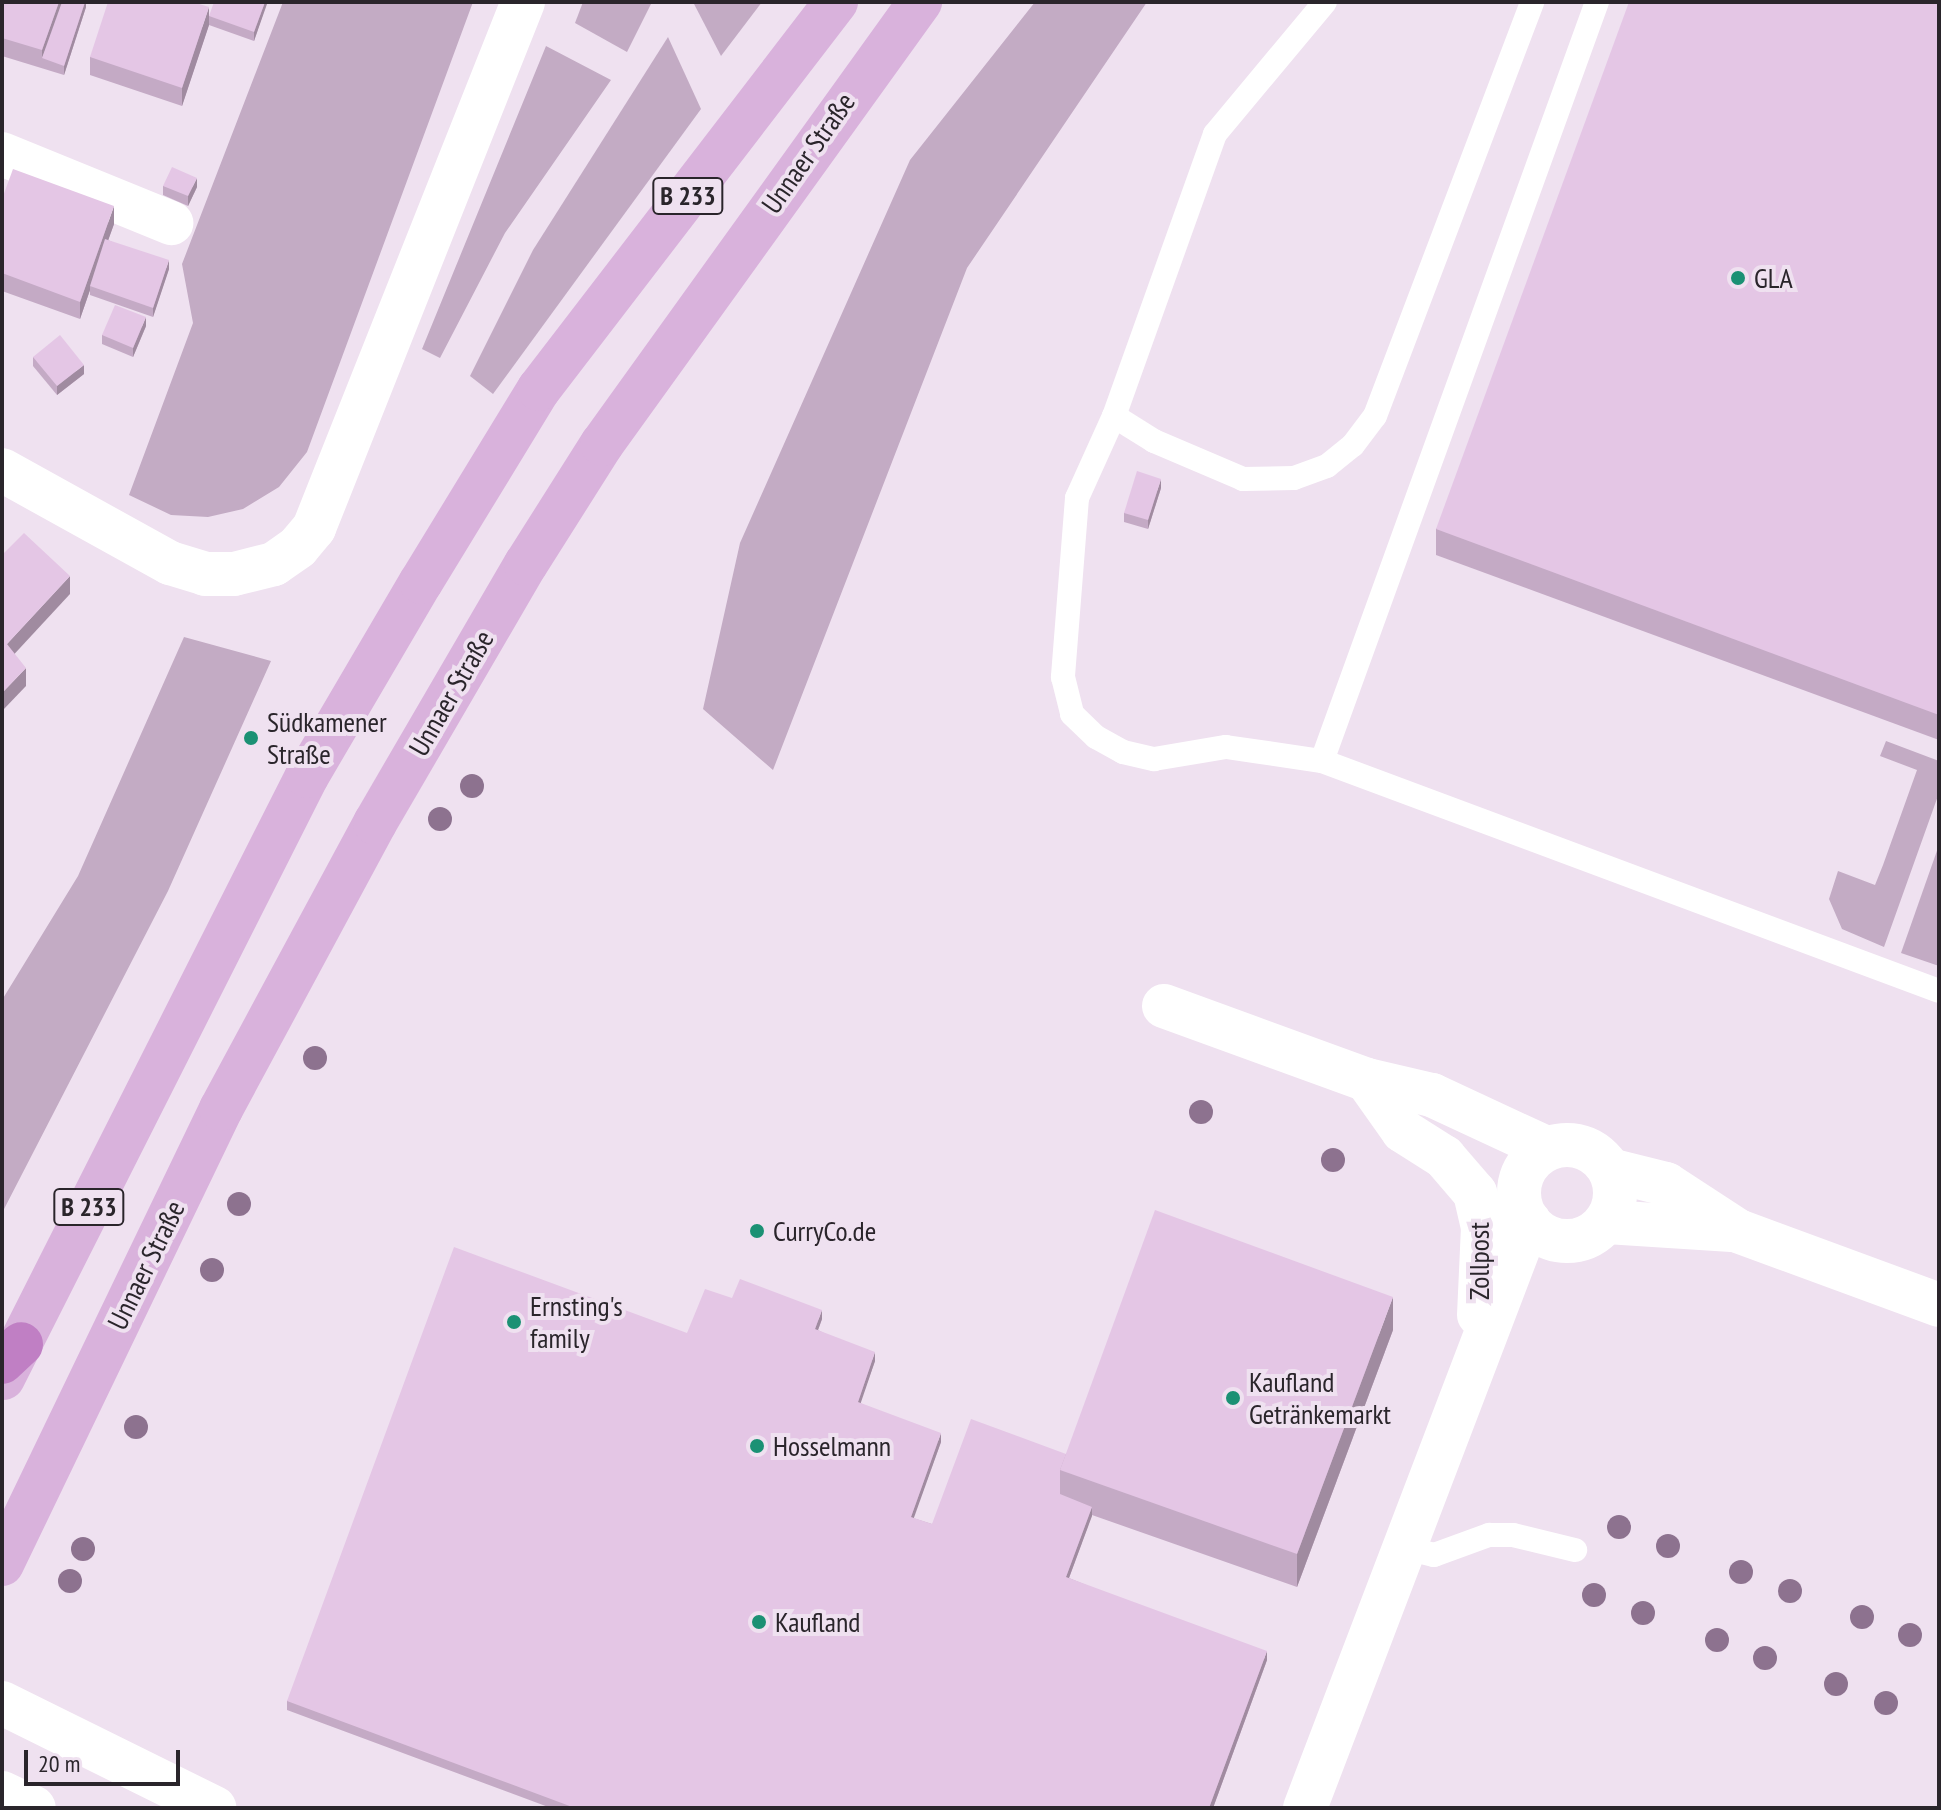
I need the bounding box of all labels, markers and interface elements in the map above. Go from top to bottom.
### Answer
street label: Unnaer Straße [754,86,862,220]
road number: B 233 [652,174,724,218]
place label: GLA [1754,261,1793,295]
marker: GLA [1729,269,1747,287]
street label: Unnaer Straße [402,624,500,762]
place label: Südkamener Straße [267,705,387,771]
marker: Südkamener Straße [242,729,260,747]
road number: B 233 [53,1185,125,1229]
street label: Unnaer Straße [100,1195,192,1335]
place label: CurryCo.de [773,1214,876,1248]
marker: CurryCo.de [748,1222,766,1240]
street label: Zollpost [1462,1222,1496,1300]
place label: Ernsting's family [530,1289,623,1355]
marker: Ernsting's family [505,1313,523,1331]
place label: Kaufland Getränkemarkt [1249,1365,1391,1431]
marker: Kaufland Getränkemarkt [1224,1389,1242,1407]
place label: Hosselmann [773,1429,891,1463]
marker: Hosselmann [748,1437,766,1455]
place label: Kaufland [775,1605,860,1639]
marker: Kaufland [750,1613,768,1631]
scale bar [28,1734,184,1784]
text: 20 m [38,1748,80,1779]

